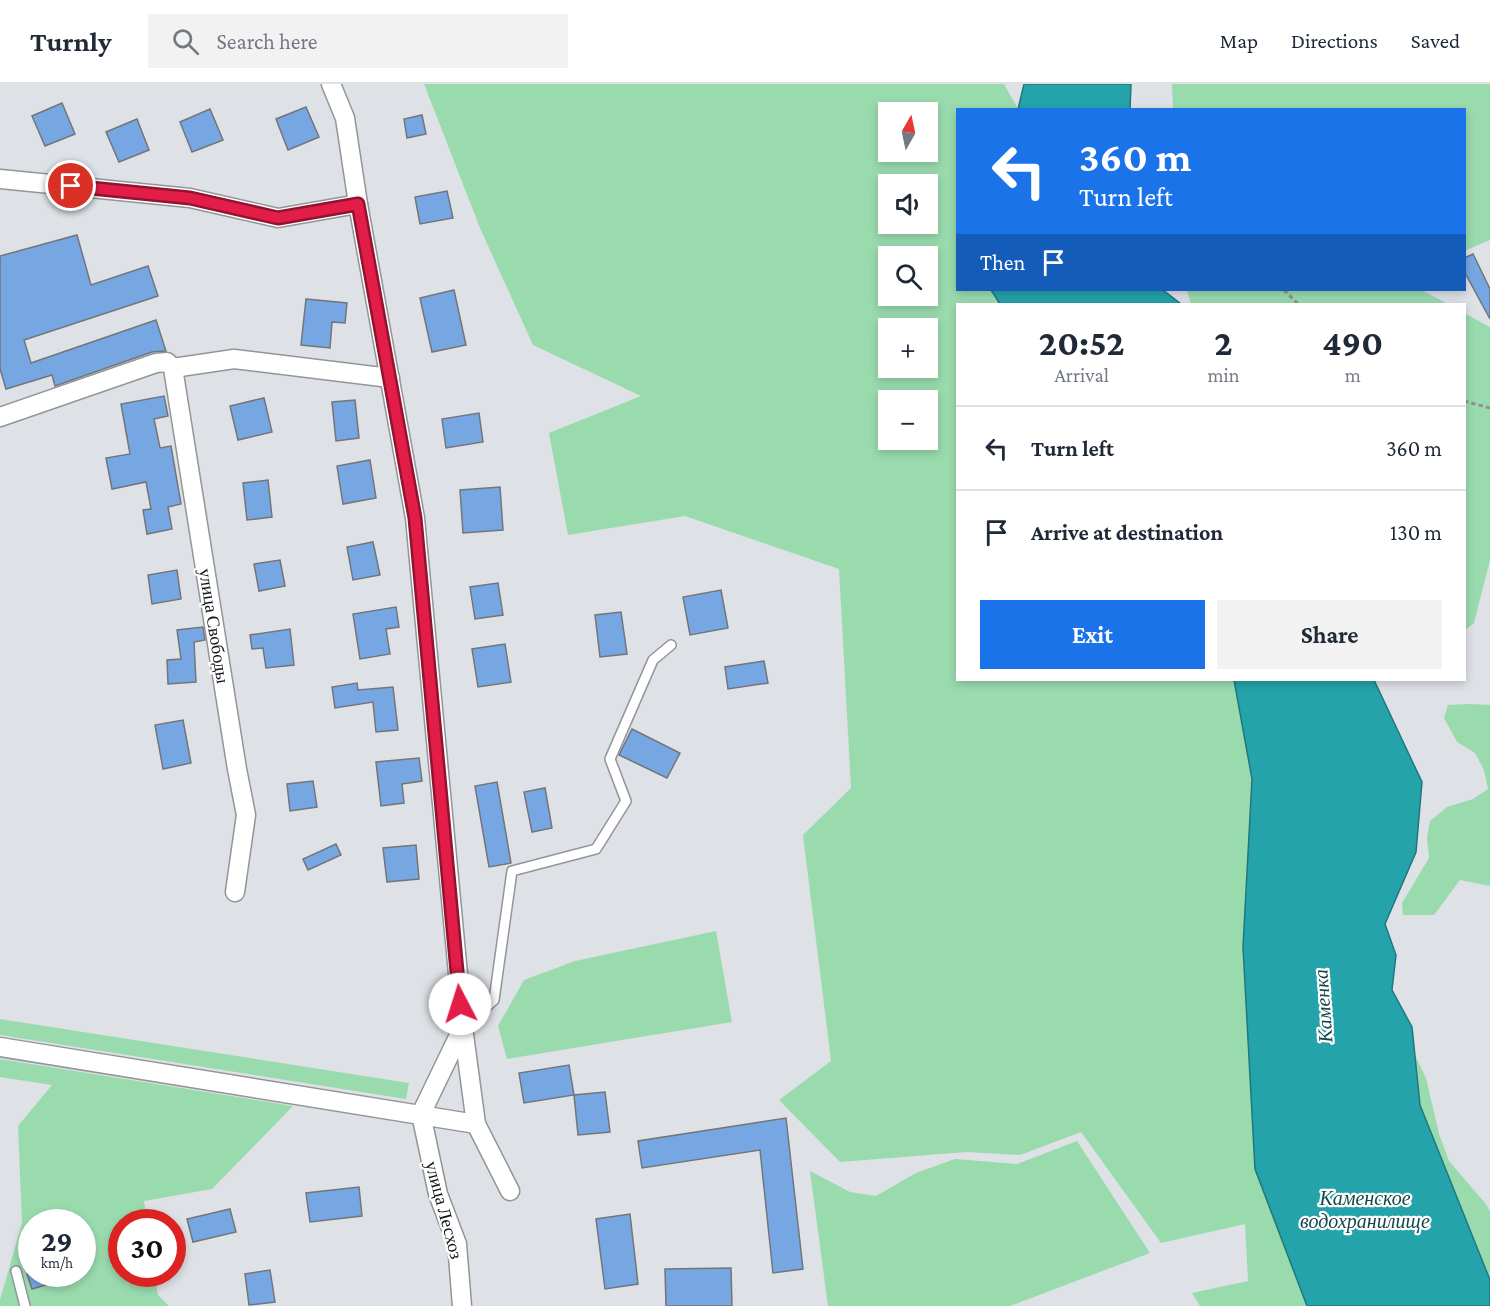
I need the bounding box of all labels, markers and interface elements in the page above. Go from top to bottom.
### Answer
search box [148,14,568,68]
icon: search [169,25,202,58]
text: Turnly [30,26,112,57]
text: Search here [217,29,318,54]
text: Map [1220,29,1258,53]
text: Directions [1291,29,1378,53]
text: Saved [1411,29,1460,53]
north arrow [878,102,938,162]
map controls [878,102,938,450]
icon: left [980,132,1058,210]
text: 360 m [1079,133,1192,180]
pin [45,160,96,211]
icon: arrive [54,169,87,202]
button: sound [878,174,938,234]
text: Turn left [1079,182,1173,212]
button: search [878,246,938,306]
icon: arrive [1037,246,1070,279]
text: Then [980,250,1025,275]
button: + [878,318,938,378]
text: 20:52 [1039,323,1125,363]
text: 2 [1214,323,1233,363]
text: 490 [1322,323,1383,363]
text: Arrival [1055,364,1109,386]
text: min [1207,364,1239,386]
text: m [1345,364,1361,386]
button: − [878,390,938,450]
icon: left [980,432,1013,465]
text: Turn left [1031,436,1114,461]
text: 360 m [1386,436,1442,461]
icon: arrive [980,516,1013,549]
text: Arrive at destination [1031,520,1223,545]
text: 130 m [1390,520,1442,545]
street label: улица Свободы [195,567,233,685]
button: Exit [980,600,1205,669]
button: Share [1217,600,1442,669]
water label: Каменка [1309,968,1337,1045]
position arrow [428,972,492,1036]
street label: улица Лесхоз [421,1159,467,1261]
water label: Каменское водохранилище [1300,1187,1430,1233]
speed limit sign: 30 [108,1209,186,1287]
text: 29 [41,1224,73,1257]
text: km/h [41,1255,73,1271]

